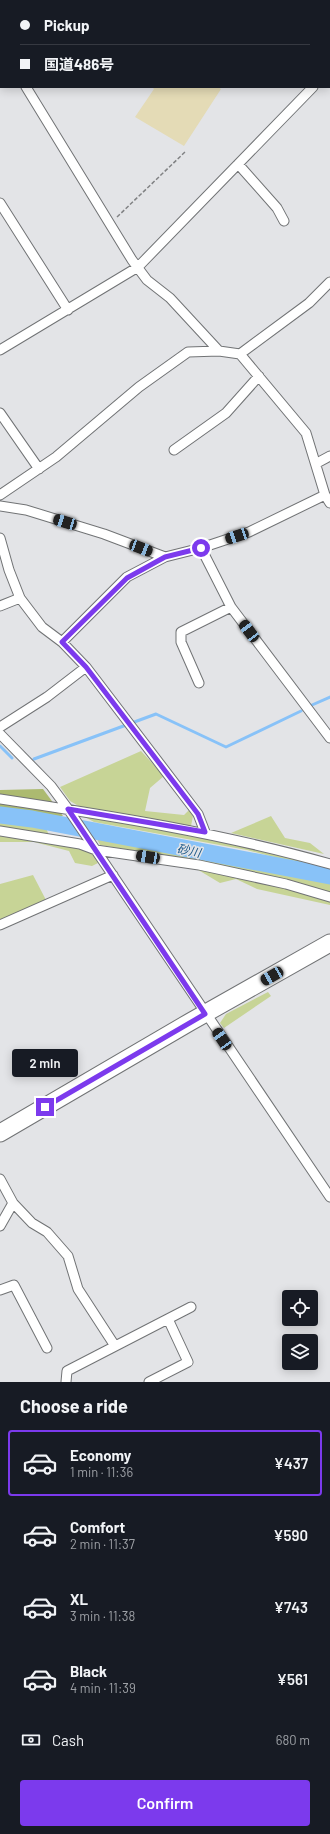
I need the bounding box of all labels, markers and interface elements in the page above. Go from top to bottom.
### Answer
text: Pickup [44,16,90,34]
text: 国道486号 [44,55,114,73]
car [52,513,78,531]
car [224,527,250,545]
car [128,538,154,558]
route start [192,539,210,557]
car [237,618,261,644]
water label: 砂川 [176,841,204,860]
car [135,849,161,865]
car [259,965,285,987]
car [210,1026,234,1052]
callout: 2 min [12,1049,78,1077]
text: 2 min [30,1055,60,1071]
route end [36,1098,54,1116]
map controls [282,1290,318,1370]
button: locate [282,1290,318,1326]
button: layers [282,1334,318,1370]
text: Choose a ride [20,1395,128,1417]
icon: car [22,1445,58,1481]
text: Economy [70,1446,131,1464]
text: ¥437 [274,1454,308,1472]
text: 1 min · 11:36 [70,1464,133,1480]
icon: car [22,1517,58,1553]
text: Comfort [70,1518,125,1536]
text: ¥590 [273,1526,308,1544]
text: 2 min · 11:37 [70,1536,135,1552]
icon: car [22,1589,58,1625]
text: XL [70,1590,88,1608]
text: ¥743 [274,1598,308,1616]
text: 3 min · 11:38 [70,1608,135,1624]
icon: car [22,1661,58,1697]
text: Black [70,1662,107,1680]
text: ¥561 [277,1670,308,1688]
text: 4 min · 11:39 [70,1680,136,1696]
icon: cash [20,1729,42,1751]
text: Cash [52,1731,84,1749]
text: 680 m [276,1732,310,1748]
button: Confirm [20,1780,310,1826]

